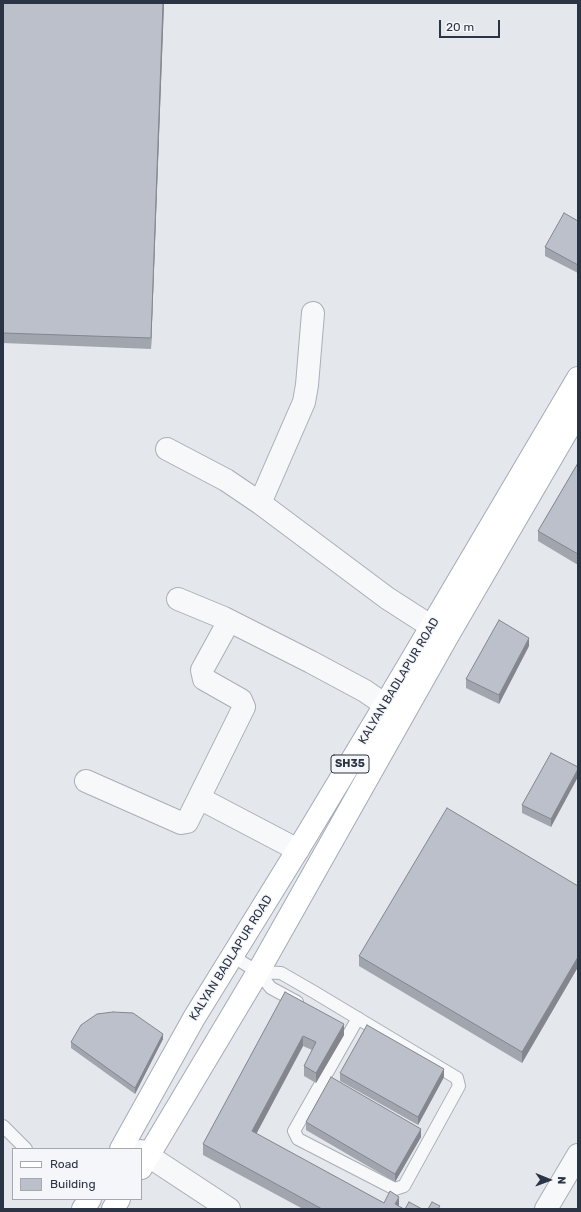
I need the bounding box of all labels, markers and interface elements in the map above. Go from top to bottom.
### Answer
scale bar [441,12,502,38]
text: 20 m [446,20,474,34]
street label: KALYAN BADLAPUR ROAD [355,615,443,747]
road number: SH35 [331,755,369,773]
street label: KALYAN BADLAPUR ROAD [186,893,276,1023]
legend [12,1148,142,1200]
text: Road [50,1157,78,1171]
north arrow [529,1160,569,1200]
text: N [555,1176,568,1184]
text: Building [50,1177,96,1191]

